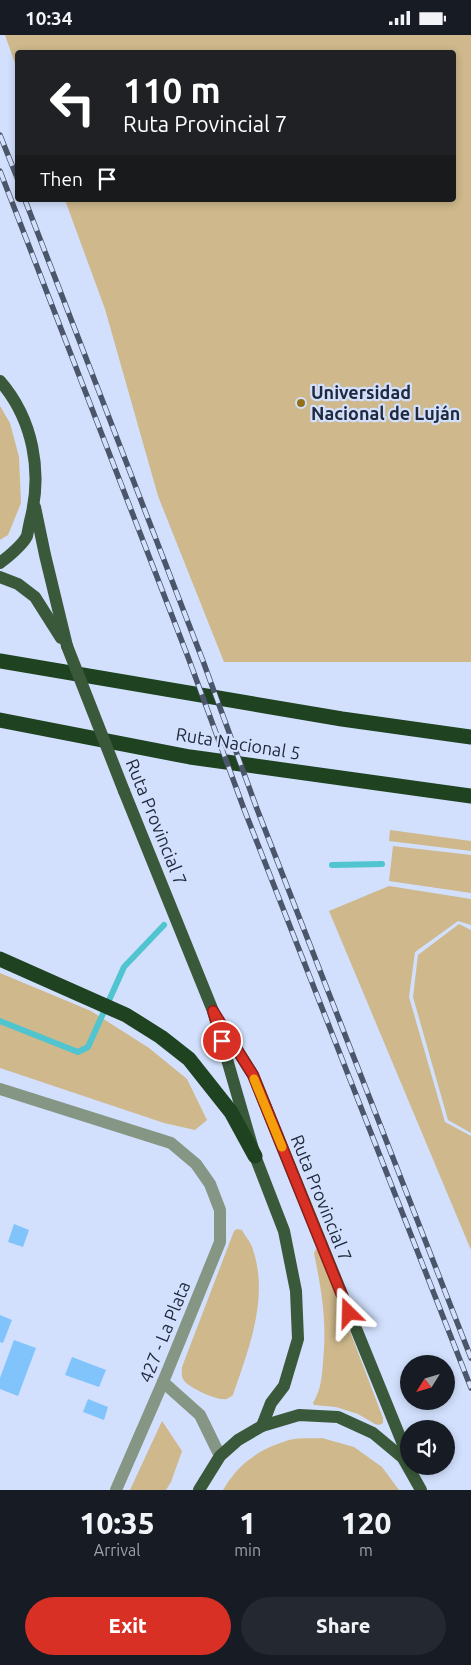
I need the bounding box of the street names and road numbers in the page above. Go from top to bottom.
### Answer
street label: Ruta Nacional 5 [174,723,302,763]
street label: Ruta Provincial 7 [122,756,191,888]
street label: Ruta Provincial 7 [287,1132,356,1264]
street label: 427 - La Plata [135,1278,193,1385]

